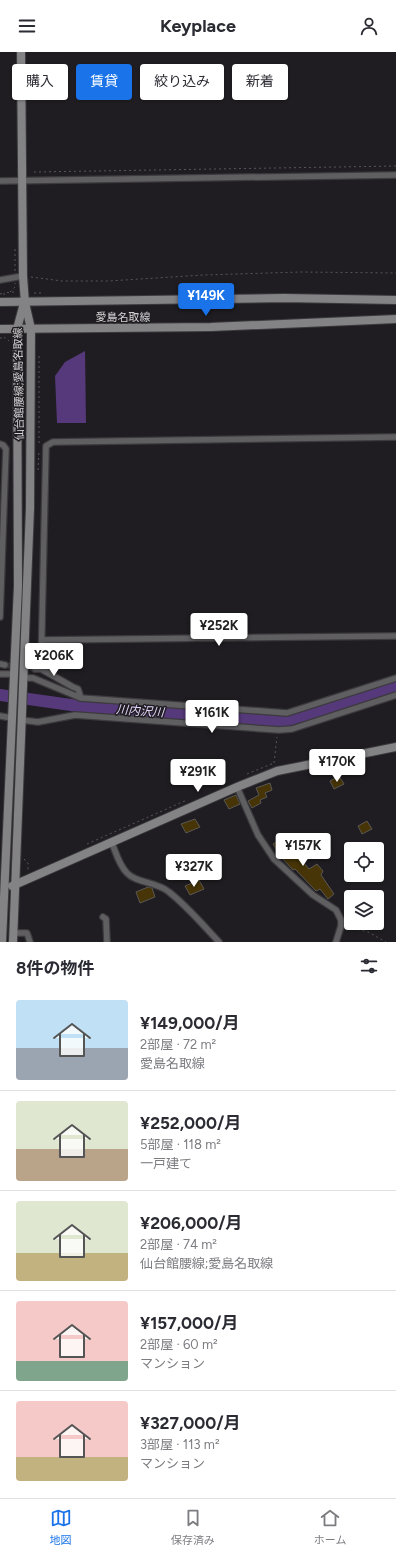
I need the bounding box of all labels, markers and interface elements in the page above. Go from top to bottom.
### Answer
icon: menu [16,15,38,37]
text: Keyplace [160,15,236,37]
icon: person [358,15,380,37]
chip: 購入 [12,64,68,100]
chip: 賃貸 [76,64,132,100]
chip: 絞り込み [140,64,224,100]
chip: 新着 [232,64,288,100]
pin: ¥149K [178,283,234,317]
text: ¥149K [187,288,225,303]
street label: 愛島名取線 [96,311,151,324]
street label: 仙台館腰線;愛島名取線 [12,327,26,441]
pin: ¥252K [191,613,247,647]
text: ¥252K [199,618,239,633]
pin: ¥206K [26,643,82,677]
text: ¥206K [34,648,74,663]
pin: ¥161K [184,700,240,734]
water label: 川内沢川 [116,702,166,720]
text: ¥161K [195,705,229,720]
pin: ¥170K [309,749,365,783]
text: ¥170K [318,754,356,769]
pin: ¥291K [170,759,226,793]
text: ¥291K [180,764,216,779]
pin: ¥157K [275,833,331,867]
text: ¥157K [285,838,321,853]
map controls [344,842,384,930]
button: locate [344,842,384,882]
pin: ¥327K [166,854,222,888]
text: ¥327K [175,859,213,874]
button: layers [344,890,384,930]
icon: filters [358,955,380,977]
text: 8件の物件 [16,958,94,978]
text: ¥149,000/月 [140,1013,240,1033]
icon: home [48,1016,96,1064]
text: 2部屋 · 72 m² [140,1037,216,1052]
text: 愛島名取線 [140,1056,205,1071]
text: ¥252,000/月 [140,1113,241,1133]
icon: home [48,1117,96,1165]
text: 5部屋 · 118 m² [140,1137,221,1152]
text: 一戸建て [140,1156,192,1171]
text: ¥206,000/月 [140,1213,243,1233]
icon: home [48,1217,96,1265]
text: 2部屋 · 74 m² [140,1237,217,1252]
text: 仙台館腰線;愛島名取線 [140,1256,273,1271]
text: ¥157,000/月 [140,1313,238,1333]
icon: home [48,1317,96,1365]
text: 2部屋 · 60 m² [140,1337,218,1352]
text: マンション [140,1356,205,1371]
text: ¥327,000/月 [140,1413,241,1433]
icon: home [48,1417,96,1465]
text: 3部屋 · 113 m² [140,1437,220,1452]
text: マンション [140,1456,205,1471]
tab: 地図 [50,1507,72,1547]
tab: 保存済み [171,1507,215,1547]
tab: ホーム [314,1507,346,1547]

